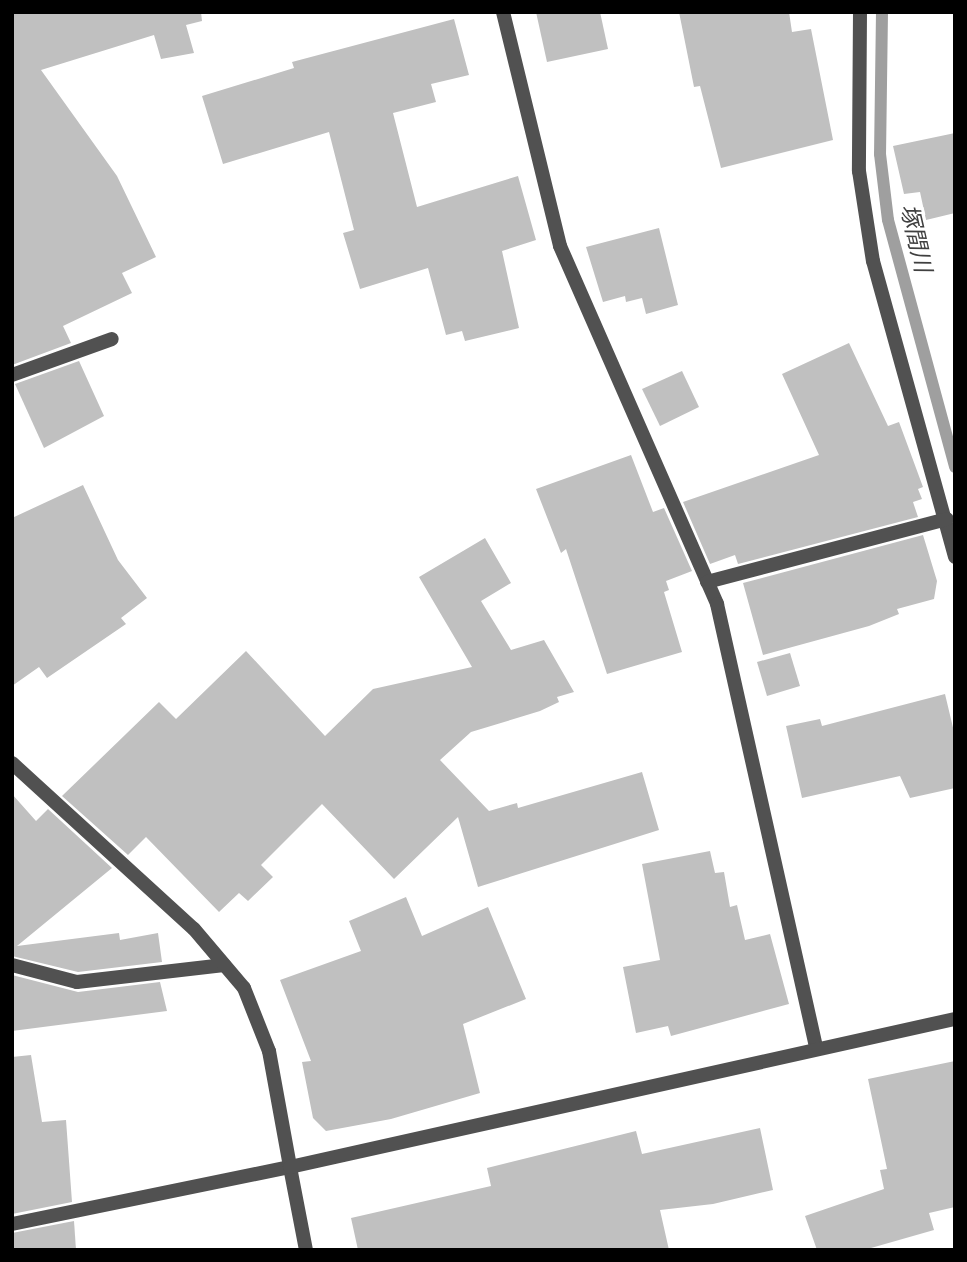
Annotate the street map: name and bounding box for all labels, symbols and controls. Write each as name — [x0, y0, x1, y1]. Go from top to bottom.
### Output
water label: 塚間川 — [895, 201, 937, 275]

